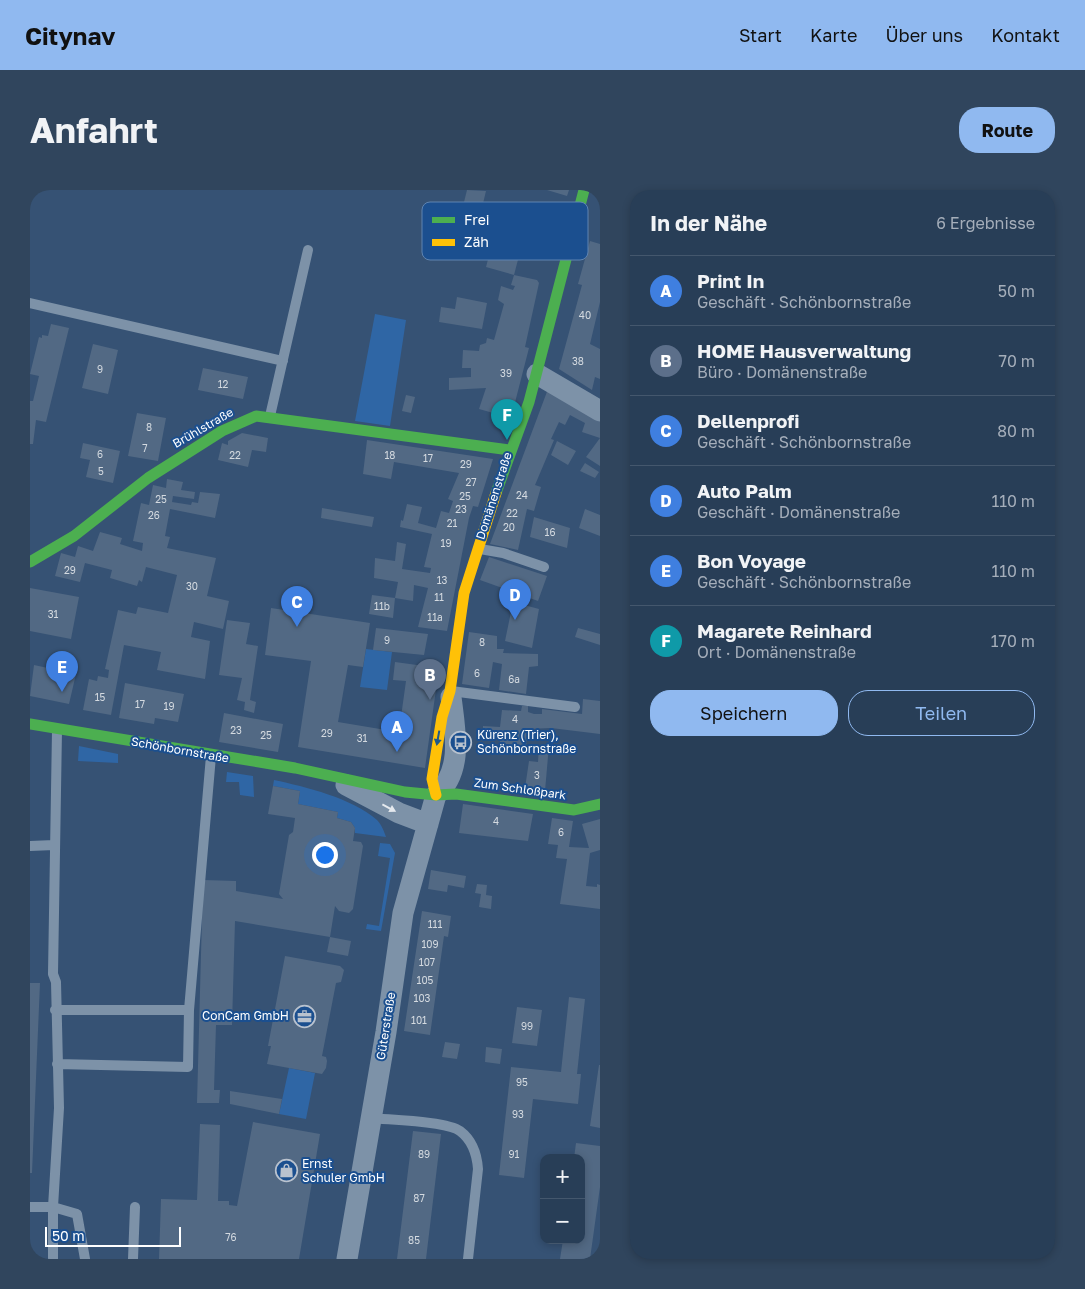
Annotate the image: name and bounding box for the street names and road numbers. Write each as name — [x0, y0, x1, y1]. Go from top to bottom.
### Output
street label: Brühlstraße — [170, 404, 236, 451]
street label: Domänenstraße — [472, 450, 515, 542]
street label: Schönbornstraße — [130, 734, 230, 766]
street label: Zum Schloßpark — [473, 775, 567, 802]
street label: Güterstraße — [373, 991, 398, 1061]

